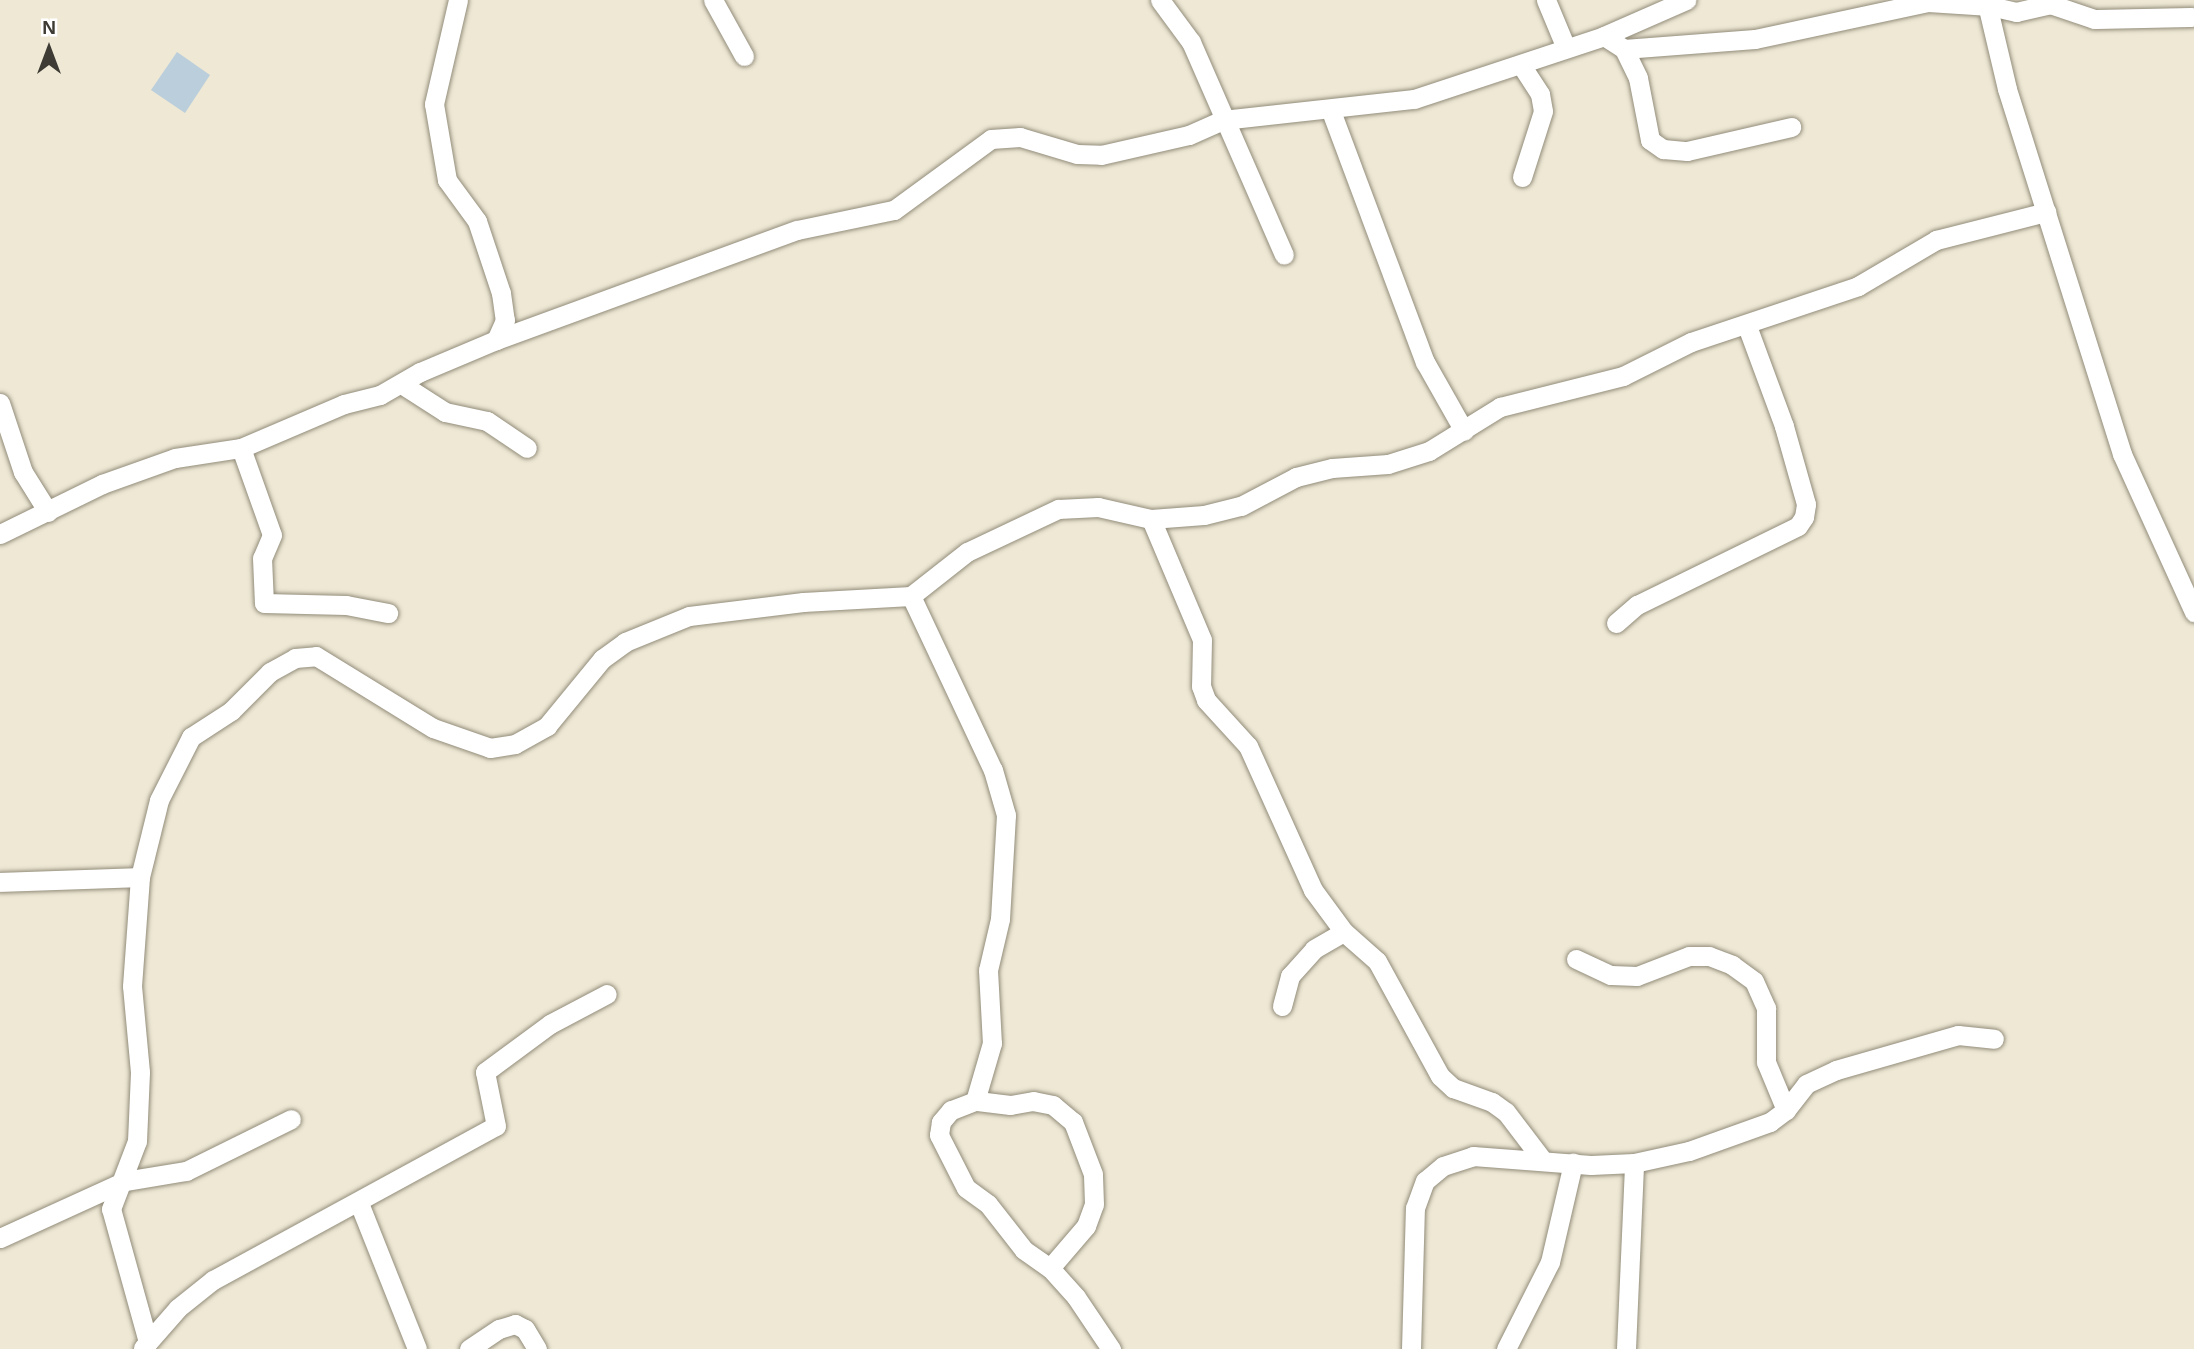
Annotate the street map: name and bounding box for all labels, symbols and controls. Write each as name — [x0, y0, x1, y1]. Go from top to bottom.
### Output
north arrow — [14, 14, 84, 84]
text: N — [42, 17, 56, 38]

